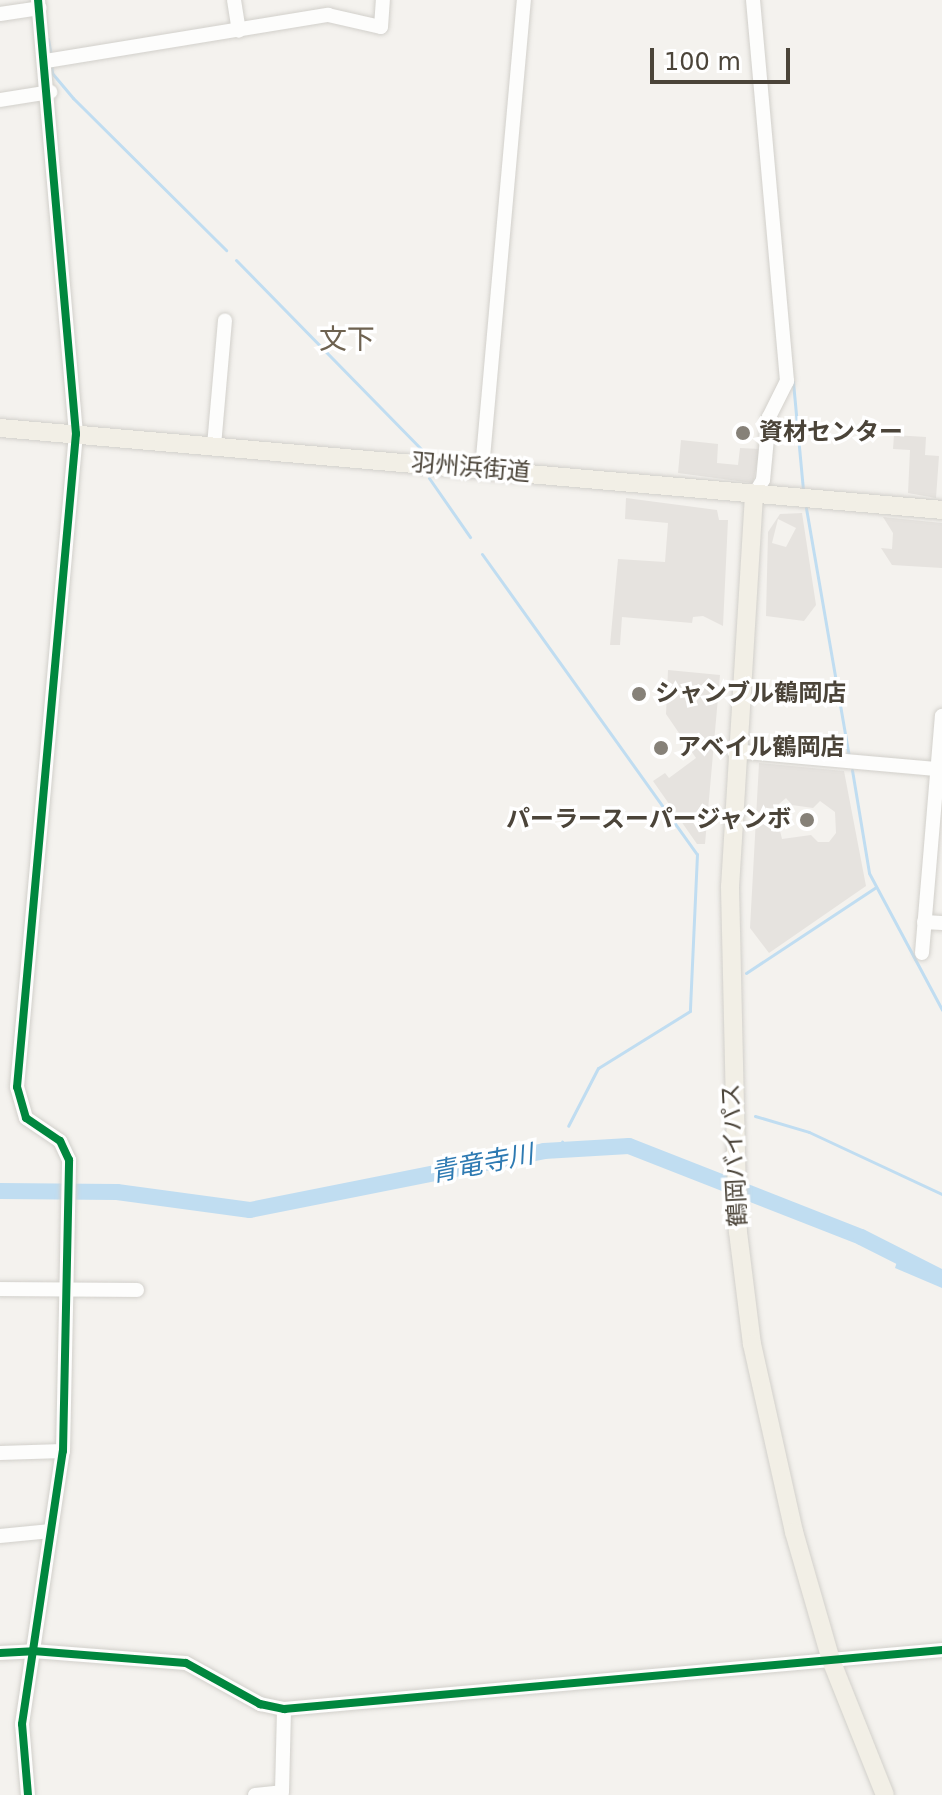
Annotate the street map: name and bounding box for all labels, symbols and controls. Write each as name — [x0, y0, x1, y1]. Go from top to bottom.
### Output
scale bar — [654, 32, 794, 82]
text: 100 m — [664, 48, 741, 76]
district label: 文下 — [319, 323, 375, 357]
place label: 資材センター — [759, 419, 903, 447]
marker: 資材センター — [734, 424, 752, 442]
street label: 羽州浜街道 — [410, 448, 532, 488]
place label: シャンブル鶴岡店 — [655, 680, 847, 708]
marker: シャンブル鶴岡店 — [630, 685, 648, 703]
place label: アベイル鶴岡店 — [677, 734, 845, 762]
marker: アベイル鶴岡店 — [652, 739, 670, 757]
place label: パーラースーパージャンボ — [503, 806, 791, 834]
marker: パーラースーパージャンボ — [798, 811, 816, 829]
street label: 鶴岡バイパス — [717, 1082, 753, 1228]
water label: 青竜寺川 — [428, 1139, 536, 1189]

